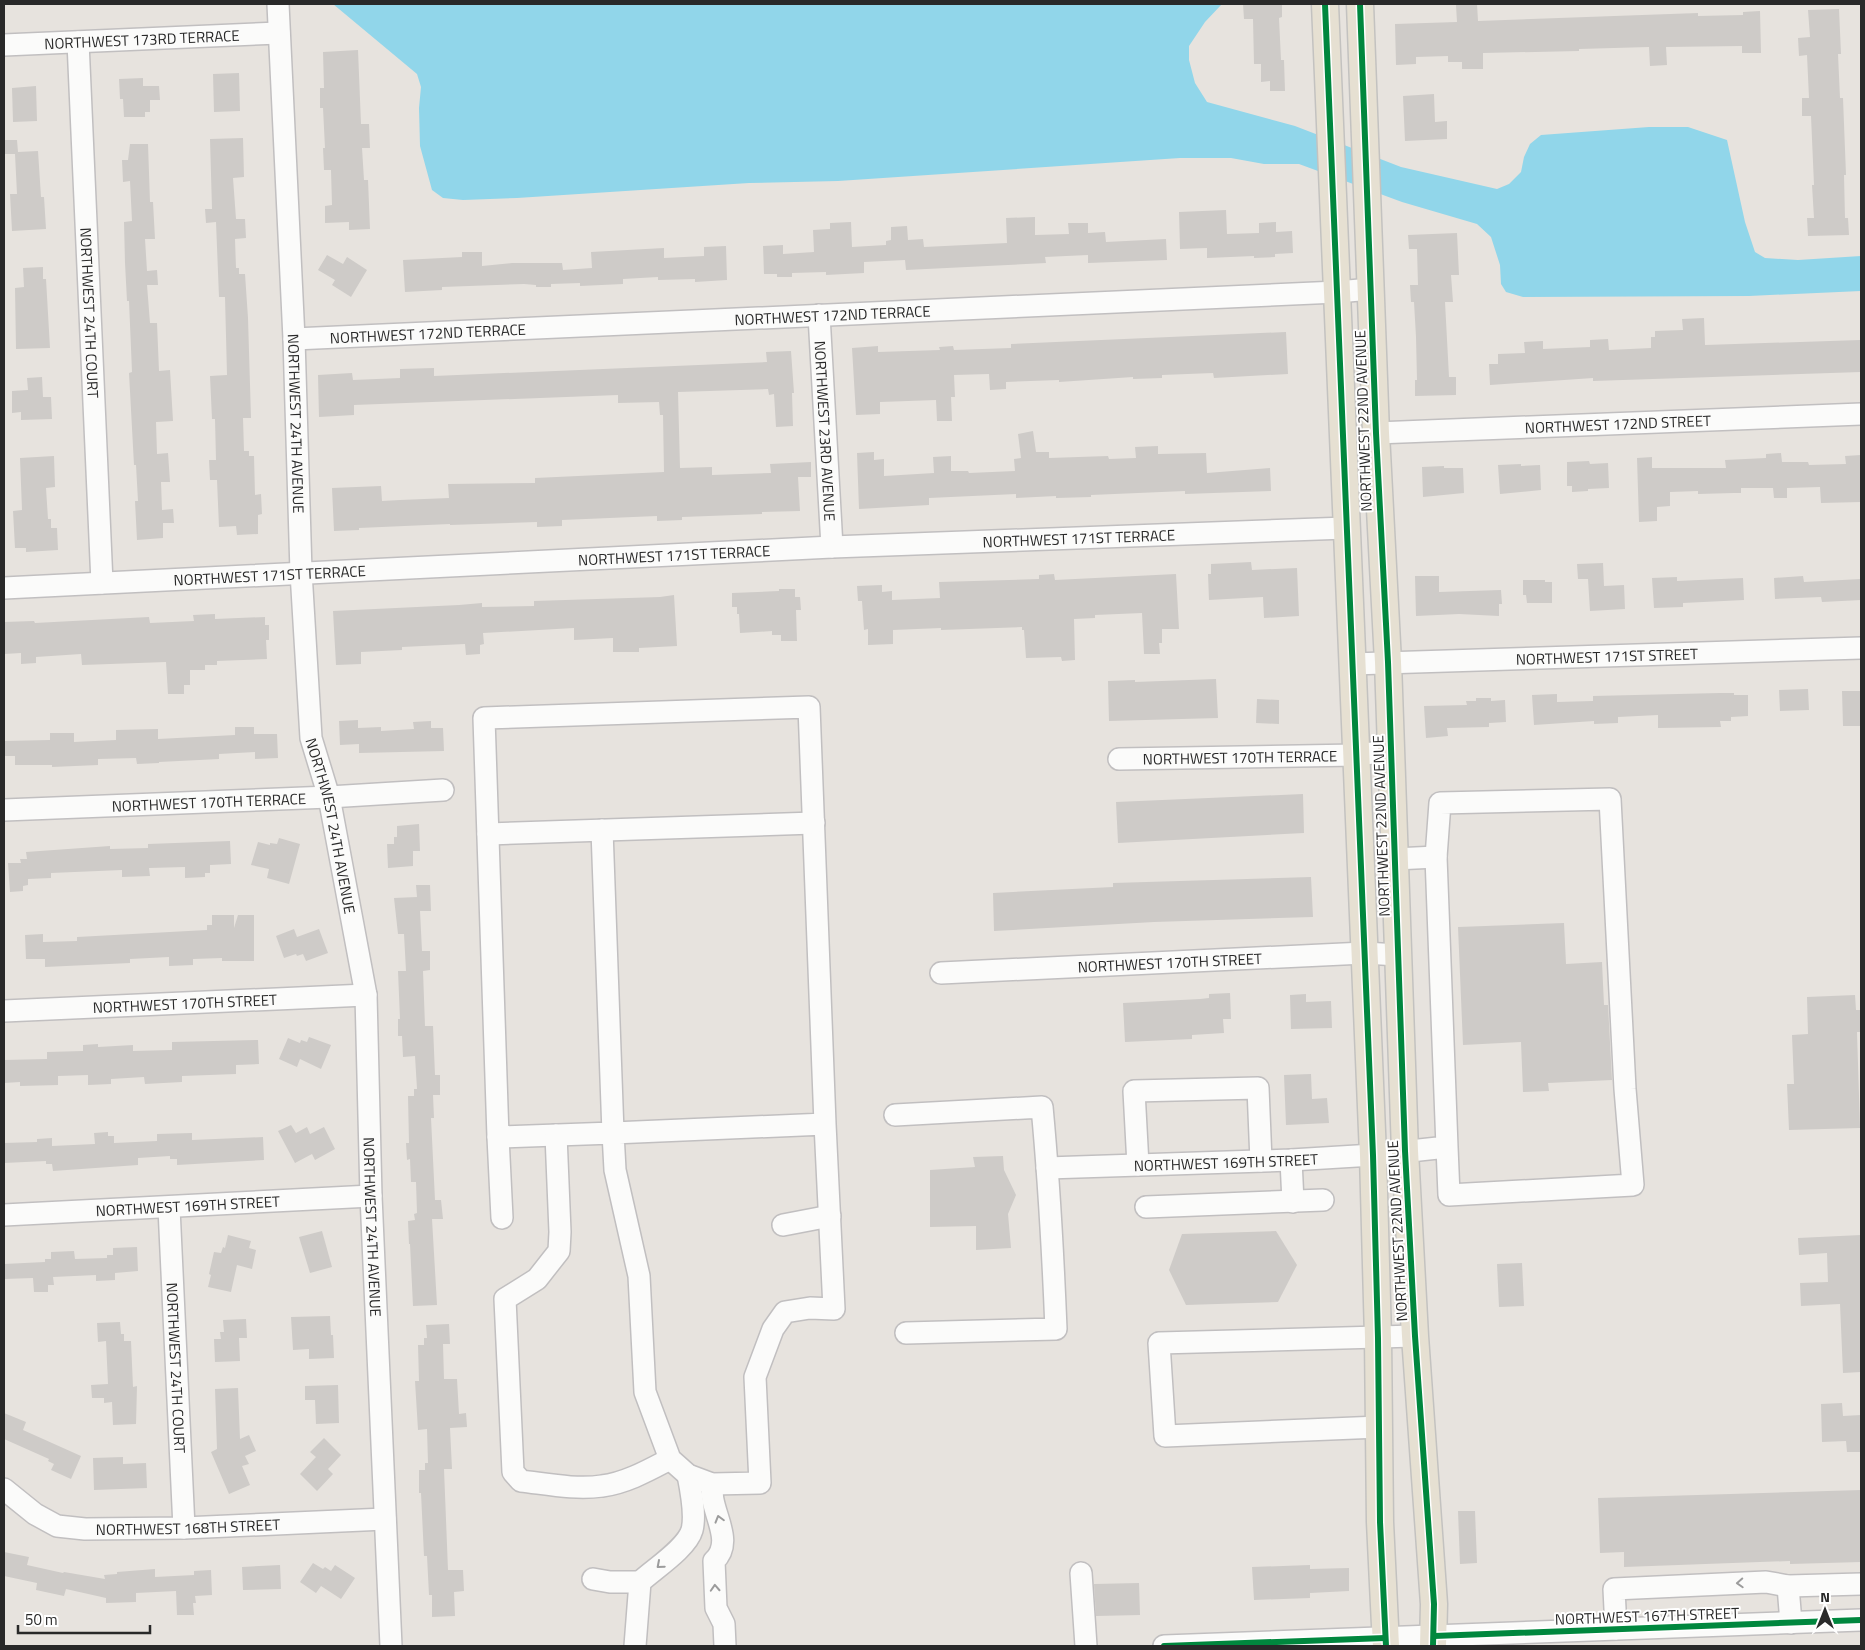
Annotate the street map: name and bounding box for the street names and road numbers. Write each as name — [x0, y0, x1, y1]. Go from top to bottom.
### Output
street label: NORTHWEST 173RD TERRACE — [44, 23, 240, 55]
street label: NORTHWEST 24TH COURT — [75, 227, 105, 399]
street label: NORTHWEST 172ND TERRACE — [734, 299, 931, 331]
street label: NORTHWEST 172ND TERRACE — [329, 317, 526, 349]
street label: NORTHWEST 22ND AVENUE — [1348, 330, 1378, 512]
street label: NORTHWEST 24TH AVENUE — [282, 333, 311, 514]
street label: NORTHWEST 23RD AVENUE — [809, 340, 842, 522]
street label: NORTHWEST 172ND STREET — [1524, 408, 1711, 439]
street label: NORTHWEST 171ST TERRACE — [982, 523, 1175, 553]
street label: NORTHWEST 171ST TERRACE — [578, 539, 771, 571]
street label: NORTHWEST 171ST TERRACE — [173, 559, 366, 591]
street label: NORTHWEST 171ST STREET — [1515, 642, 1699, 670]
street label: NORTHWEST 24TH AVENUE — [300, 735, 362, 916]
street label: NORTHWEST 22ND AVENUE — [1366, 735, 1396, 917]
street label: NORTHWEST 170TH TERRACE — [1143, 744, 1337, 770]
street label: NORTHWEST 170TH TERRACE — [111, 786, 306, 817]
street label: NORTHWEST 170TH STREET — [1077, 946, 1262, 978]
street label: NORTHWEST 170TH STREET — [92, 987, 278, 1019]
street label: NORTHWEST 24TH AVENUE — [358, 1137, 388, 1317]
street label: NORTHWEST 22ND AVENUE — [1381, 1140, 1413, 1322]
street label: NORTHWEST 169TH STREET — [1133, 1147, 1319, 1177]
street label: NORTHWEST 169TH STREET — [95, 1189, 281, 1222]
street label: NORTHWEST 24TH COURT — [161, 1282, 192, 1454]
street label: NORTHWEST 168TH STREET — [96, 1512, 281, 1540]
street label: NORTHWEST 167TH STREET — [1555, 1601, 1740, 1631]

